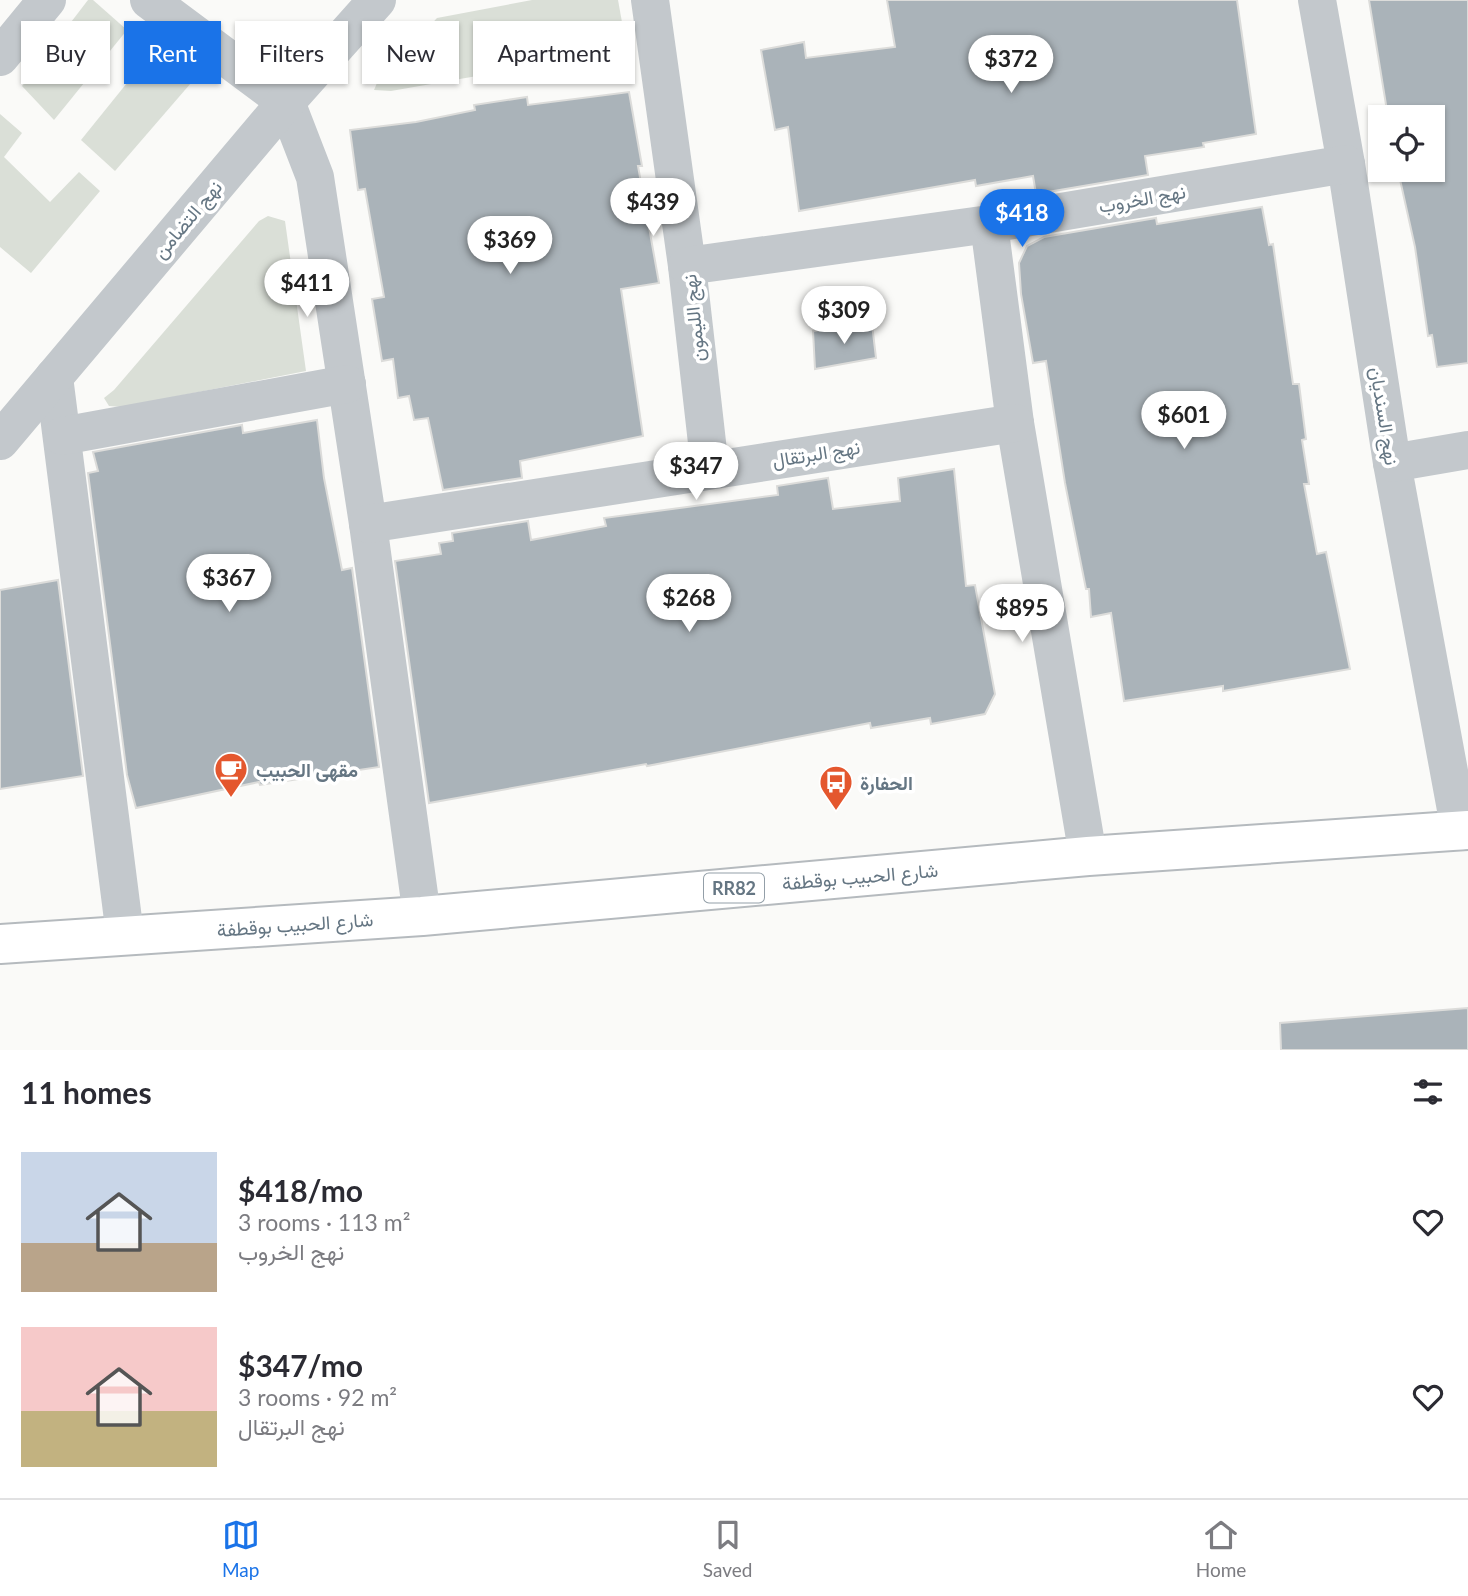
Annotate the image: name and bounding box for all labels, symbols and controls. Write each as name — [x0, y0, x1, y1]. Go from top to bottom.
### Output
chip: Buy — [21, 21, 110, 84]
chip: Rent — [124, 21, 221, 84]
chip: Filters — [235, 21, 348, 84]
chip: New — [362, 21, 459, 84]
chip: Apartment — [473, 21, 635, 84]
pin: $372 — [970, 36, 1052, 95]
text: $372 — [984, 44, 1038, 72]
map controls — [1368, 105, 1445, 182]
button: locate — [1368, 105, 1445, 182]
street label: نهج التضامن — [148, 175, 229, 265]
pin: $439 — [612, 178, 694, 238]
street label: نهج الخروب — [1097, 179, 1188, 220]
text: $439 — [626, 187, 680, 215]
pin: $418 — [981, 190, 1063, 249]
text: $418 — [995, 198, 1049, 226]
pin: $369 — [469, 216, 551, 276]
text: $369 — [483, 225, 537, 253]
pin: $411 — [266, 260, 348, 319]
text: $411 — [280, 268, 334, 296]
street label: نهج الليمون — [677, 273, 712, 363]
pin: $309 — [803, 286, 885, 346]
text: $309 — [817, 295, 871, 323]
street label: نهج السنديان — [1363, 365, 1404, 467]
pin: $601 — [1143, 392, 1225, 451]
text: $601 — [1157, 400, 1211, 428]
street label: نهج البرتقال — [771, 435, 862, 474]
pin: $347 — [655, 442, 737, 502]
text: $347 — [669, 451, 723, 479]
pin: $367 — [188, 554, 270, 614]
text: $367 — [202, 563, 256, 591]
pin: $268 — [648, 574, 730, 634]
text: $268 — [662, 583, 716, 611]
pin: $895 — [981, 584, 1063, 644]
text: $895 — [995, 593, 1049, 621]
cafe icon: مقهى الحبيب — [212, 750, 250, 799]
place label: مقهى الحبيب — [256, 758, 358, 782]
bus stop icon: الحفارة — [817, 763, 855, 812]
place label: الحفارة — [860, 771, 913, 796]
street label: شارع الحبيب بوقطفة — [781, 858, 939, 896]
road number: RR82 — [704, 874, 764, 903]
street label: شارع الحبيب بوقطفة — [216, 907, 374, 943]
icon: filters — [1409, 1073, 1447, 1111]
text: 11 homes — [21, 1074, 152, 1110]
text: $418/mo — [238, 1172, 363, 1208]
icon: home — [77, 1180, 161, 1264]
icon: heart — [1409, 1203, 1447, 1241]
text: 3 rooms · 113 m² — [238, 1208, 410, 1236]
text: نهج الخروب — [238, 1237, 344, 1265]
text: $347/mo — [238, 1347, 363, 1383]
icon: home — [77, 1355, 161, 1439]
icon: heart — [1409, 1378, 1447, 1416]
text: 3 rooms · 92 m² — [238, 1383, 397, 1411]
text: نهج البرتقال — [238, 1412, 345, 1440]
tab: Map — [222, 1516, 260, 1581]
tab: Saved — [703, 1516, 752, 1581]
tab: Home — [1196, 1516, 1246, 1581]

